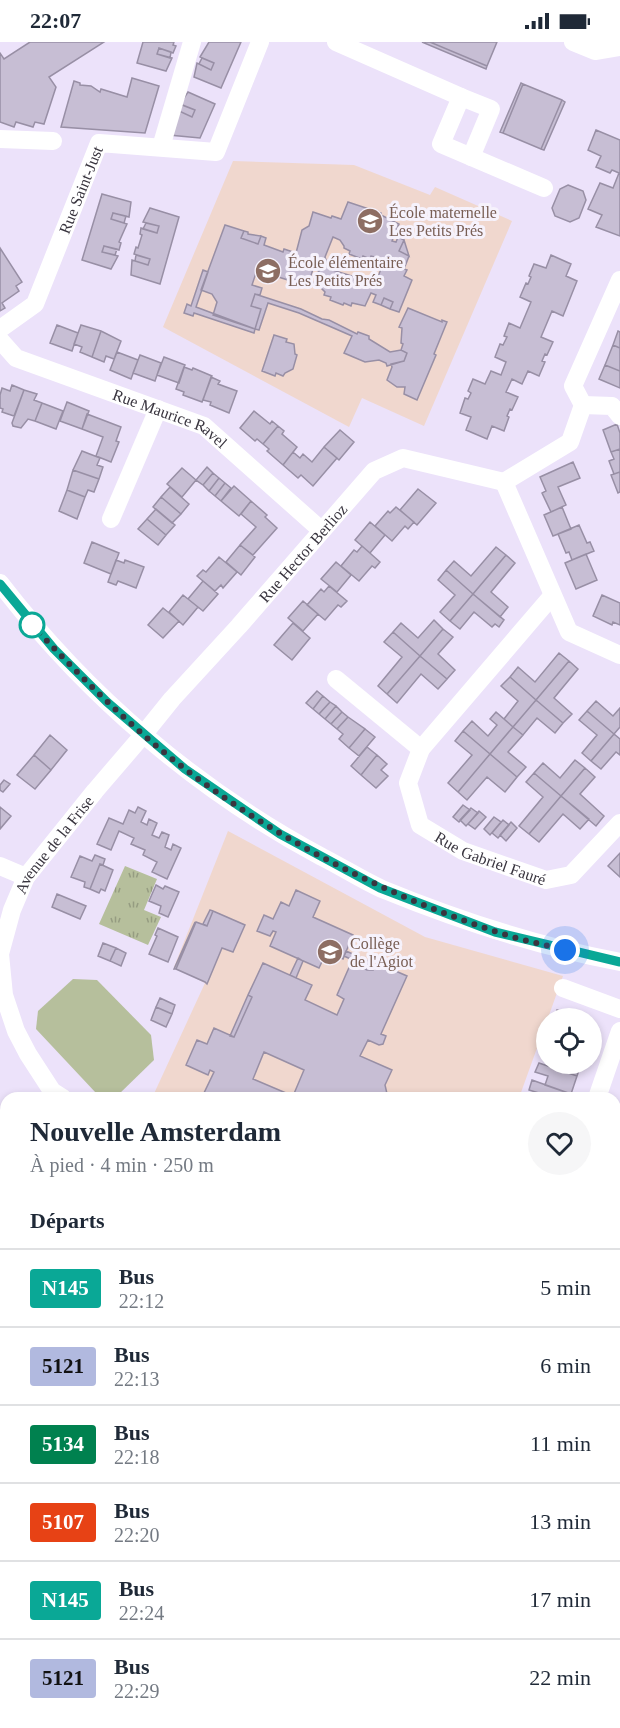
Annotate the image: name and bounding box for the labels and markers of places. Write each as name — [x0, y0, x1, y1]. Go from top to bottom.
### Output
place label: École maternelle Les Petits Prés — [389, 203, 497, 239]
school or university icon: École maternelle Les Petits Prés — [355, 206, 385, 236]
place label: École élémentaire Les Petits Prés — [288, 253, 403, 289]
school or university icon: École élémentaire Les Petits Prés — [253, 256, 283, 286]
unlabelled marker — [19, 612, 45, 638]
place label: Collège de l'Agiot — [350, 935, 413, 971]
school or university icon: Collège de l'Agiot — [315, 937, 345, 967]

